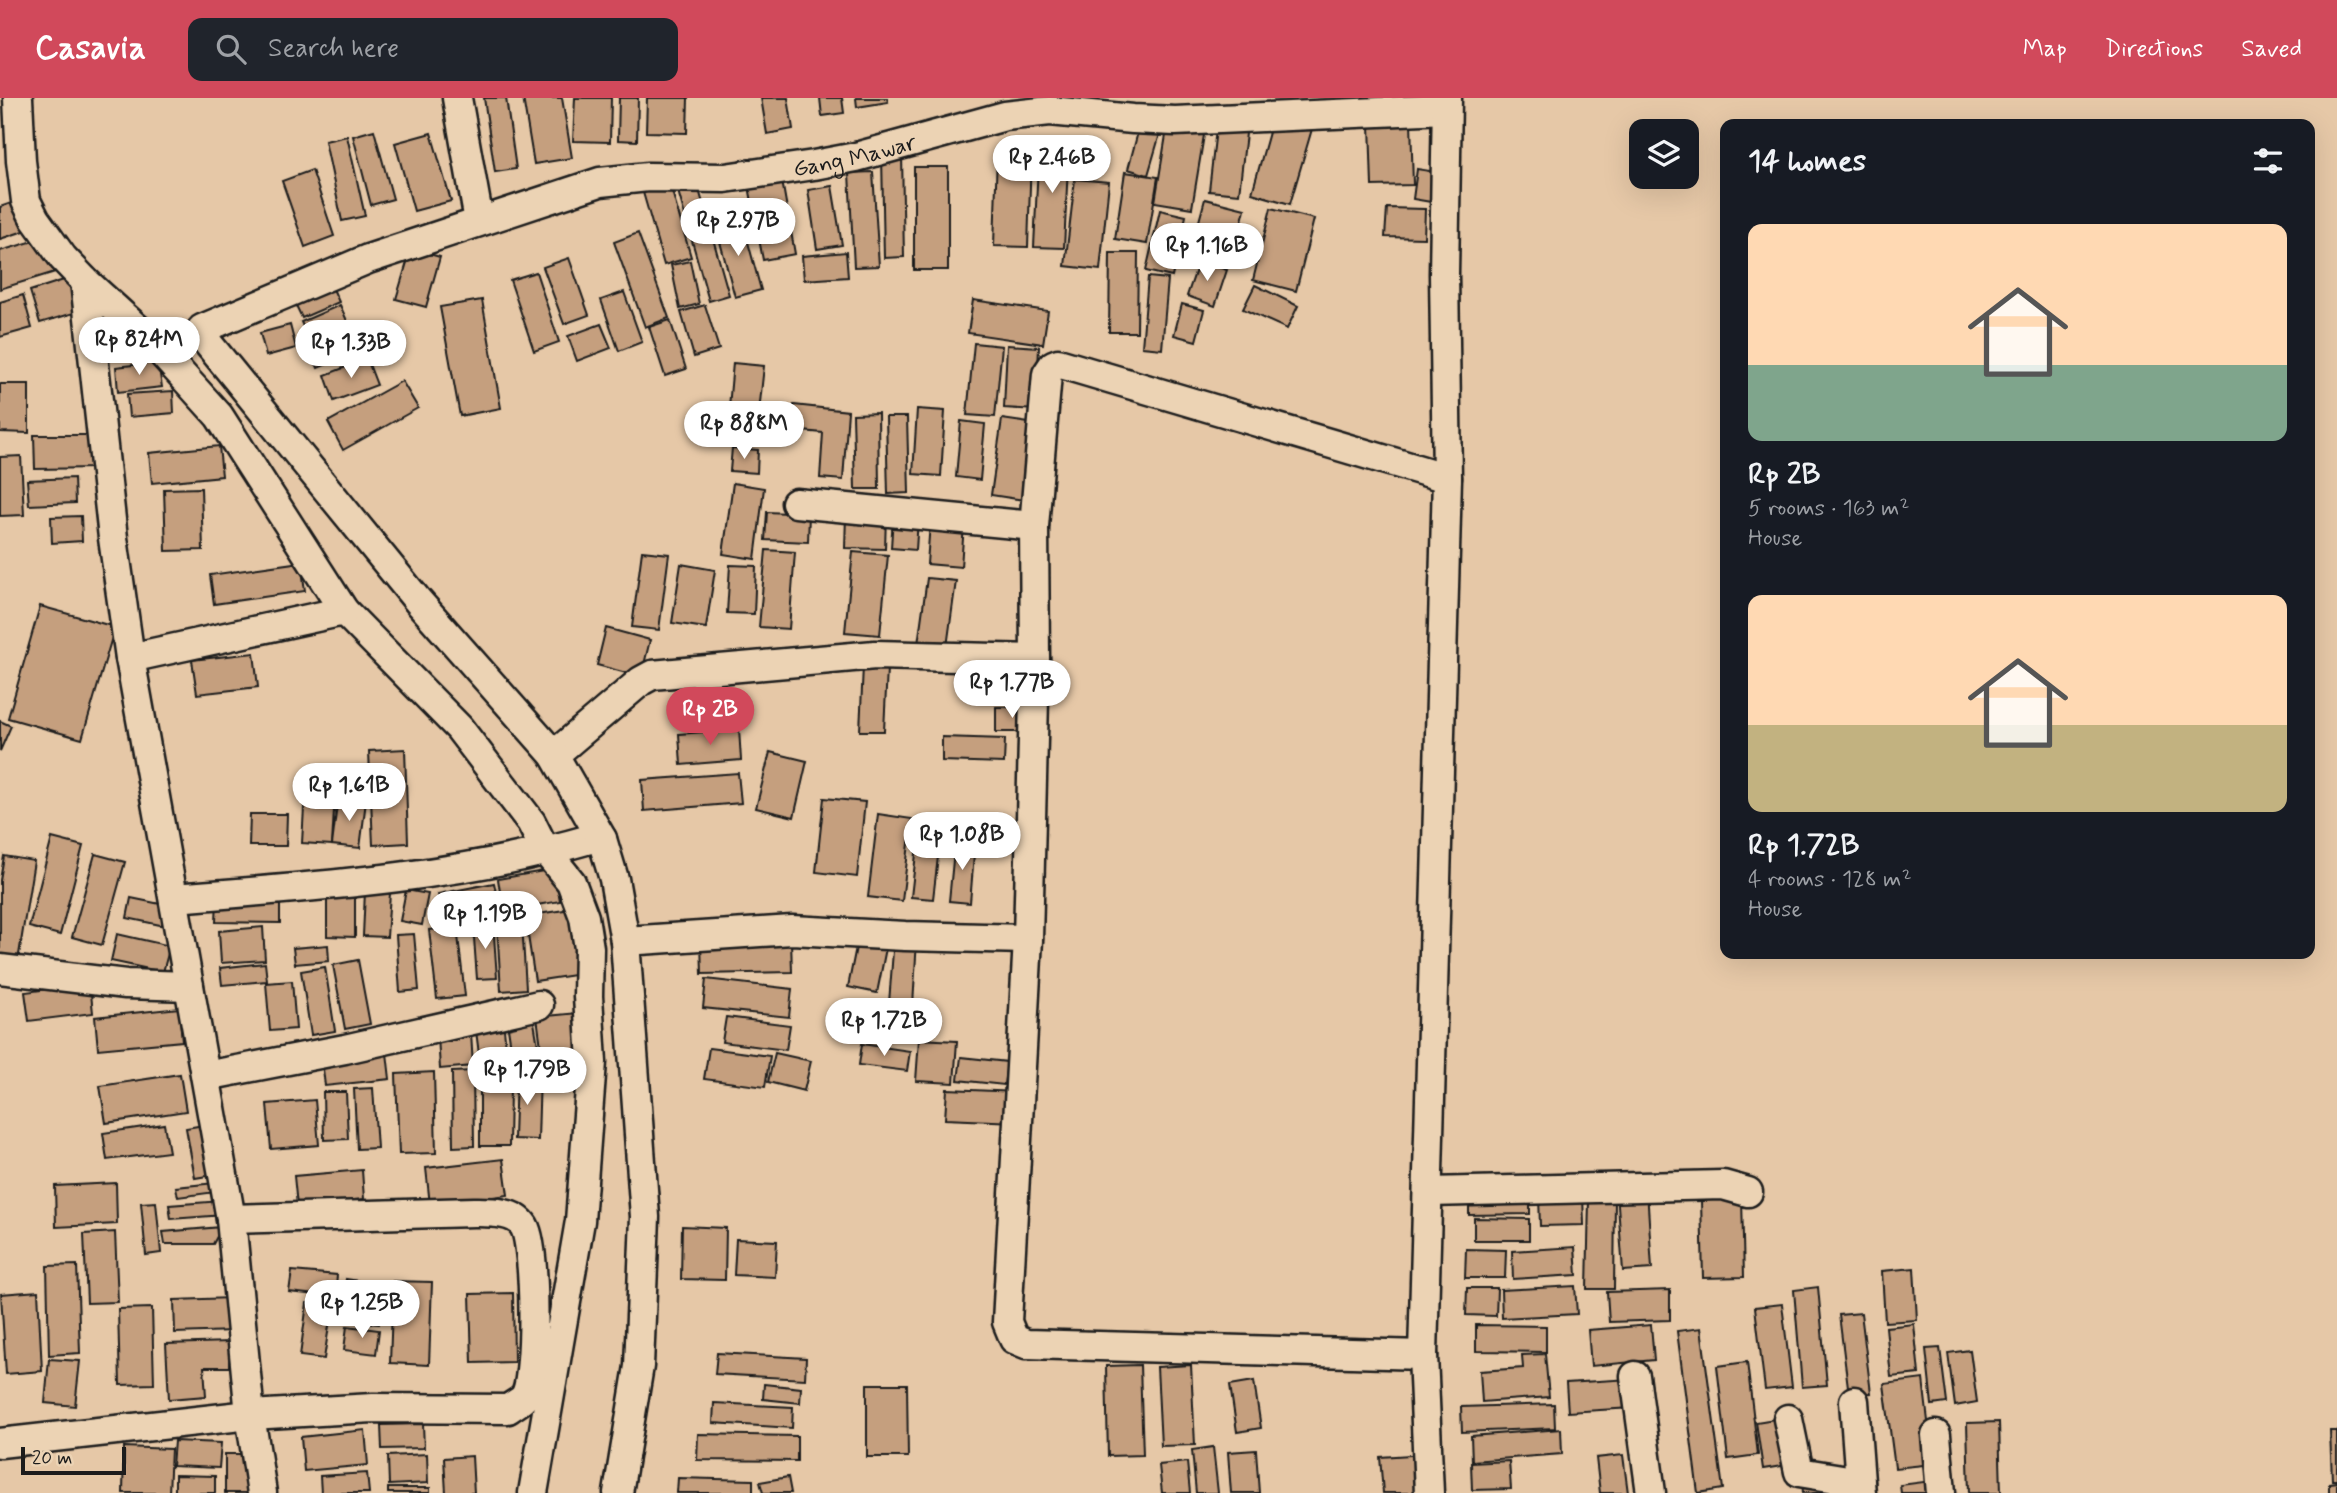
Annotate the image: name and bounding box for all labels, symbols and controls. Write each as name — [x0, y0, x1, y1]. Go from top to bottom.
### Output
search box — [188, 18, 678, 81]
text: Casavia — [35, 27, 146, 71]
icon: search — [212, 30, 250, 68]
text: Search here — [268, 32, 399, 66]
text: Map — [2023, 34, 2067, 65]
text: Directions — [2105, 34, 2203, 65]
text: Saved — [2241, 34, 2302, 65]
map controls — [1629, 119, 1699, 189]
button: layers — [1629, 119, 1699, 189]
street label: Gang Mawar — [791, 128, 920, 185]
pin: Rp 2.46B — [980, 136, 1124, 195]
text: 14 homes — [1748, 142, 1866, 181]
icon: filters — [2249, 142, 2287, 180]
text: Rp 2.46B — [1009, 143, 1095, 173]
pin: Rp 2.97B — [666, 198, 810, 258]
text: Rp 2.97B — [696, 206, 780, 236]
pin: Rp 1.16B — [1135, 223, 1279, 283]
text: Rp 1.16B — [1166, 231, 1248, 261]
icon: home — [1955, 269, 2081, 395]
pin: Rp 824M — [74, 317, 204, 377]
pin: Rp 1.33B — [279, 320, 423, 380]
text: Rp 824M — [95, 325, 183, 355]
text: Rp 1.33B — [311, 328, 391, 358]
pin: Rp 888M — [679, 402, 809, 461]
text: Rp 888M — [700, 409, 788, 439]
text: Rp 2B — [1748, 455, 1820, 494]
text: 5 rooms · 163 m² — [1748, 494, 1910, 524]
text: House — [1748, 524, 1802, 554]
icon: home — [1955, 640, 2081, 766]
pin: Rp 1.77B — [940, 660, 1084, 720]
text: Rp 1.77B — [970, 668, 1054, 698]
pin: Rp 2B — [661, 688, 759, 747]
text: Rp 2B — [682, 695, 738, 725]
pin: Rp 1.61B — [277, 764, 421, 823]
text: Rp 1.61B — [309, 771, 389, 801]
pin: Rp 1.08B — [890, 812, 1034, 872]
text: Rp 1.08B — [920, 820, 1004, 850]
text: Rp 1.72B — [1748, 826, 1859, 865]
text: 4 rooms · 128 m² — [1748, 865, 1912, 895]
pin: Rp 1.19B — [413, 892, 557, 951]
text: House — [1748, 895, 1802, 925]
text: Rp 1.19B — [443, 899, 527, 929]
pin: Rp 1.72B — [812, 998, 956, 1058]
text: Rp 1.72B — [841, 1006, 927, 1036]
pin: Rp 1.79B — [455, 1048, 599, 1107]
text: Rp 1.79B — [484, 1055, 571, 1085]
pin: Rp 1.25B — [290, 1280, 434, 1340]
text: Rp 1.25B — [321, 1288, 403, 1318]
scale bar — [21, 1444, 126, 1476]
text: 20 m — [32, 1446, 72, 1471]

